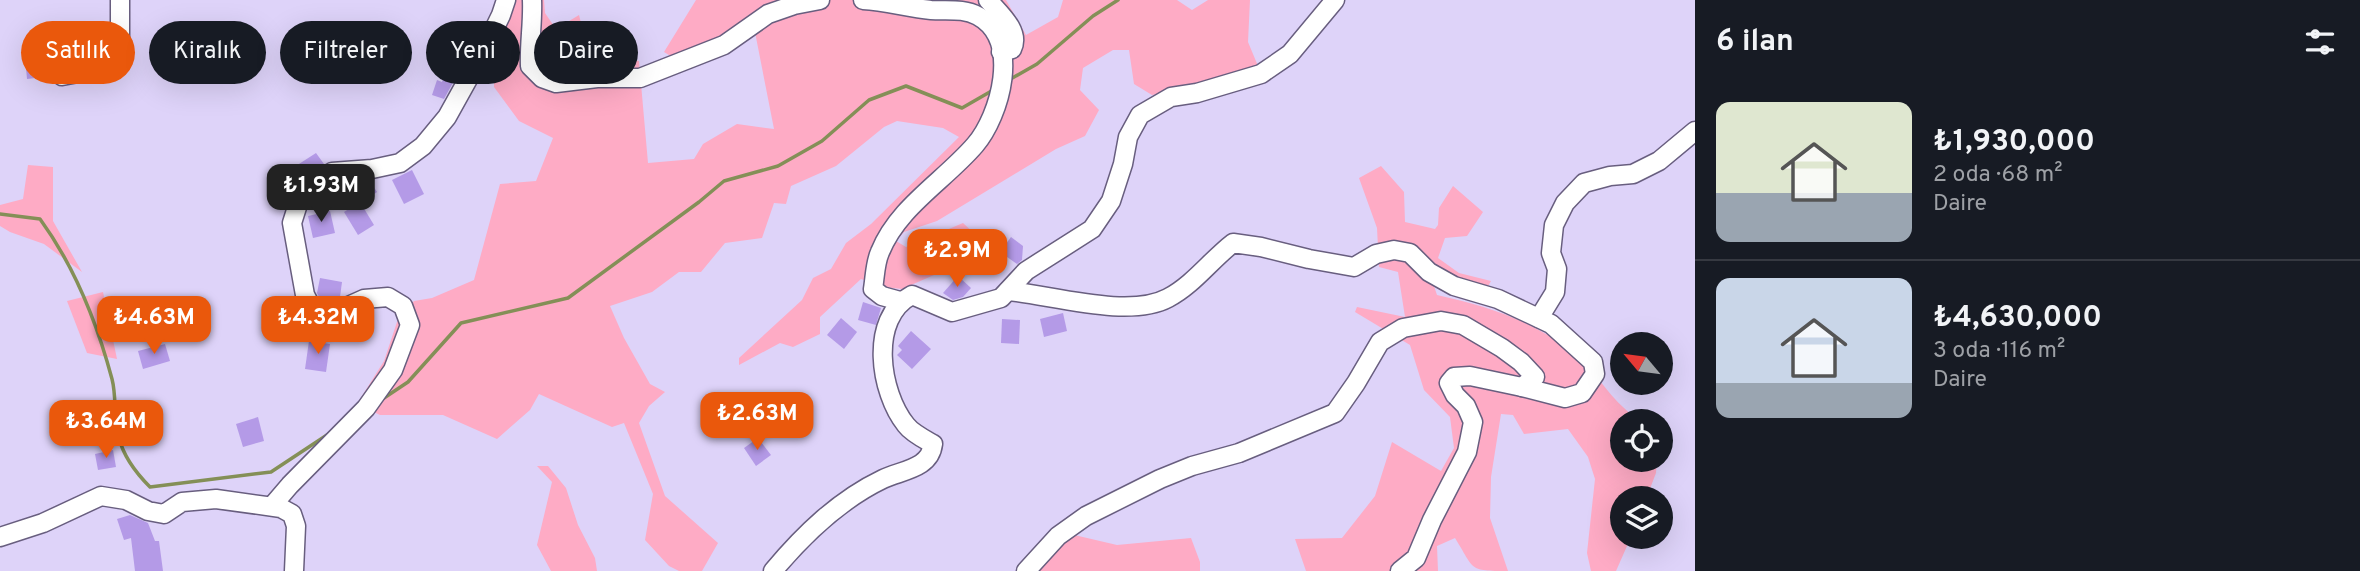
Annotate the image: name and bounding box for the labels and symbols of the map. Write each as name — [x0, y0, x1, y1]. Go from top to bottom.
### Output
pin: ₺1.93M — [264, 164, 378, 224]
pin: ₺2.9M — [908, 230, 1006, 289]
pin: ₺4.63M — [97, 296, 211, 356]
pin: ₺4.32M — [261, 296, 375, 356]
north arrow — [1610, 332, 1673, 396]
pin: ₺2.63M — [700, 392, 814, 452]
pin: ₺3.64M — [49, 400, 163, 460]

